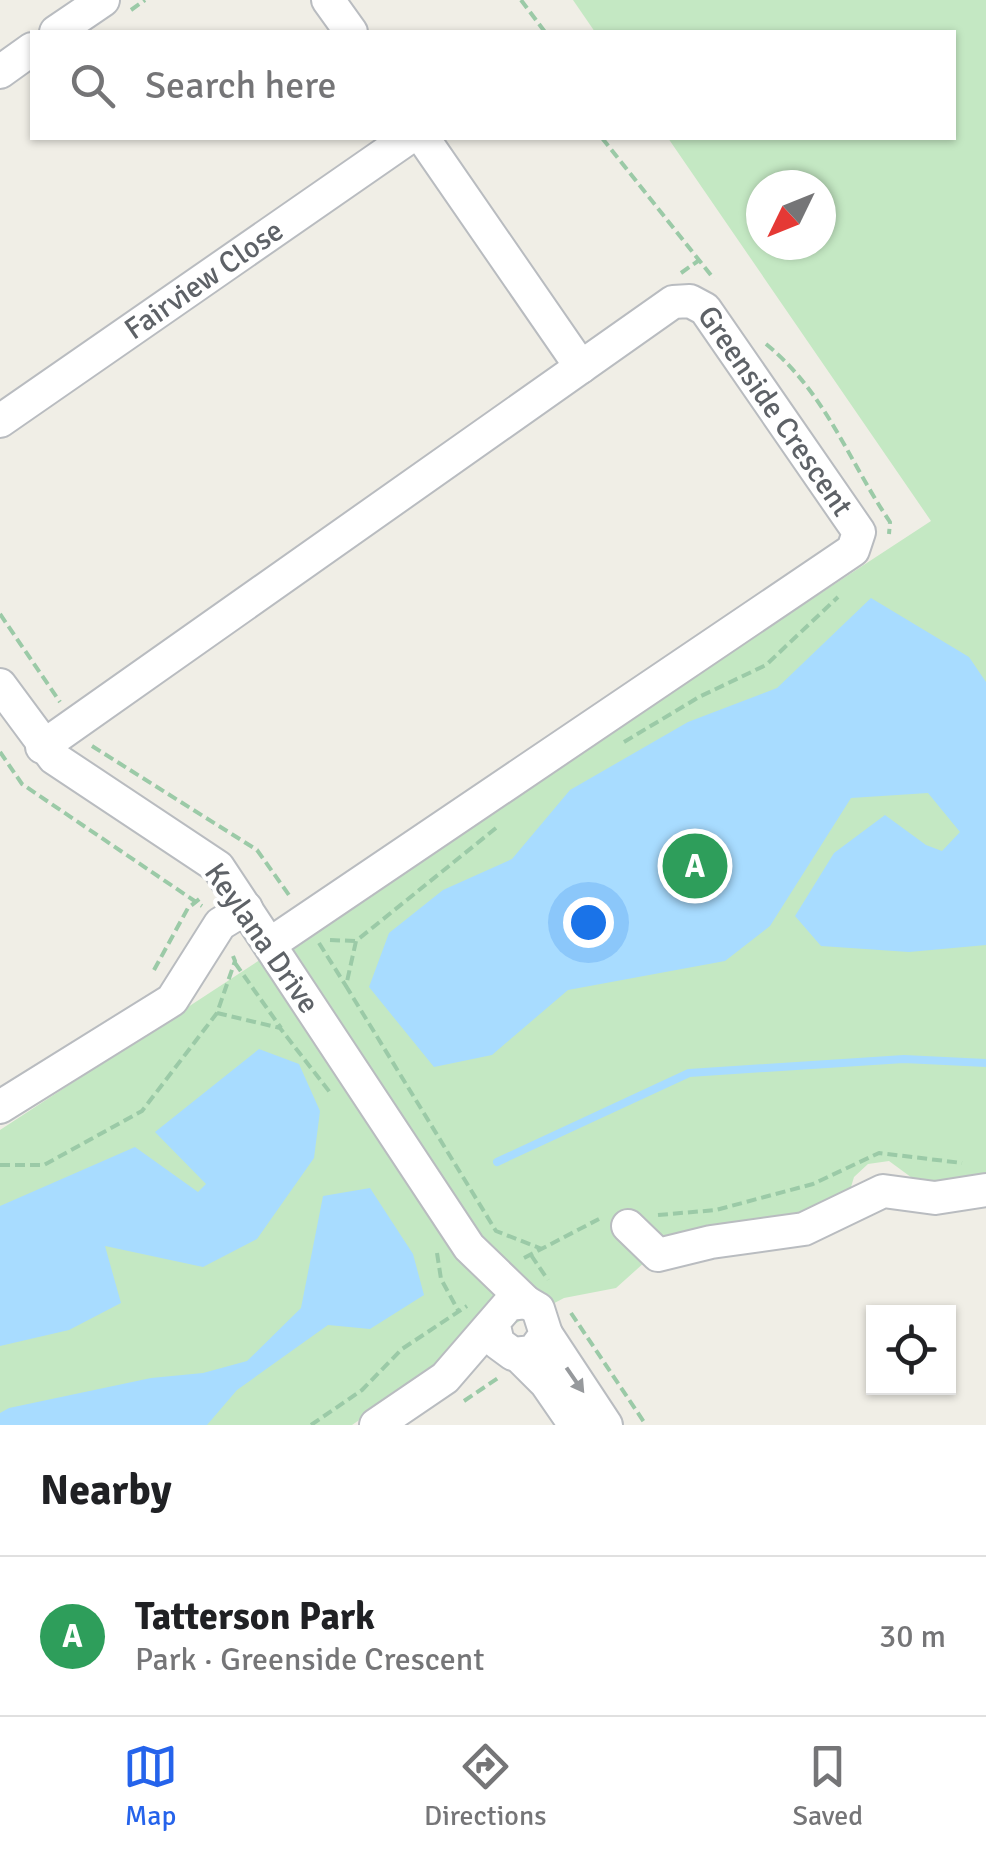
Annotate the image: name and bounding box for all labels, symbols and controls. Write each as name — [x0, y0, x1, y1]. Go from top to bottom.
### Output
search box — [30, 30, 956, 140]
icon: search — [65, 58, 120, 113]
text: Search here — [145, 62, 337, 109]
north arrow — [746, 170, 836, 260]
street label: Fairview Close — [118, 212, 291, 348]
street label: Greenside Crescent — [689, 299, 861, 524]
pin: A — [662, 828, 728, 904]
street label: Keylana Drive — [196, 856, 327, 1021]
your location — [563, 897, 614, 948]
map controls — [866, 1305, 956, 1395]
button: locate — [866, 1305, 956, 1395]
one-way arrow — [565, 1367, 584, 1394]
text: Nearby — [40, 1465, 172, 1516]
text: Tatterson Park — [135, 1593, 375, 1640]
text: A — [62, 1617, 83, 1656]
text: 30 m — [879, 1617, 946, 1656]
text: Park · Greenside Crescent — [135, 1640, 484, 1679]
tab: Map — [123, 1739, 178, 1833]
tab: Directions — [424, 1739, 546, 1833]
tab: Saved — [792, 1739, 863, 1833]

